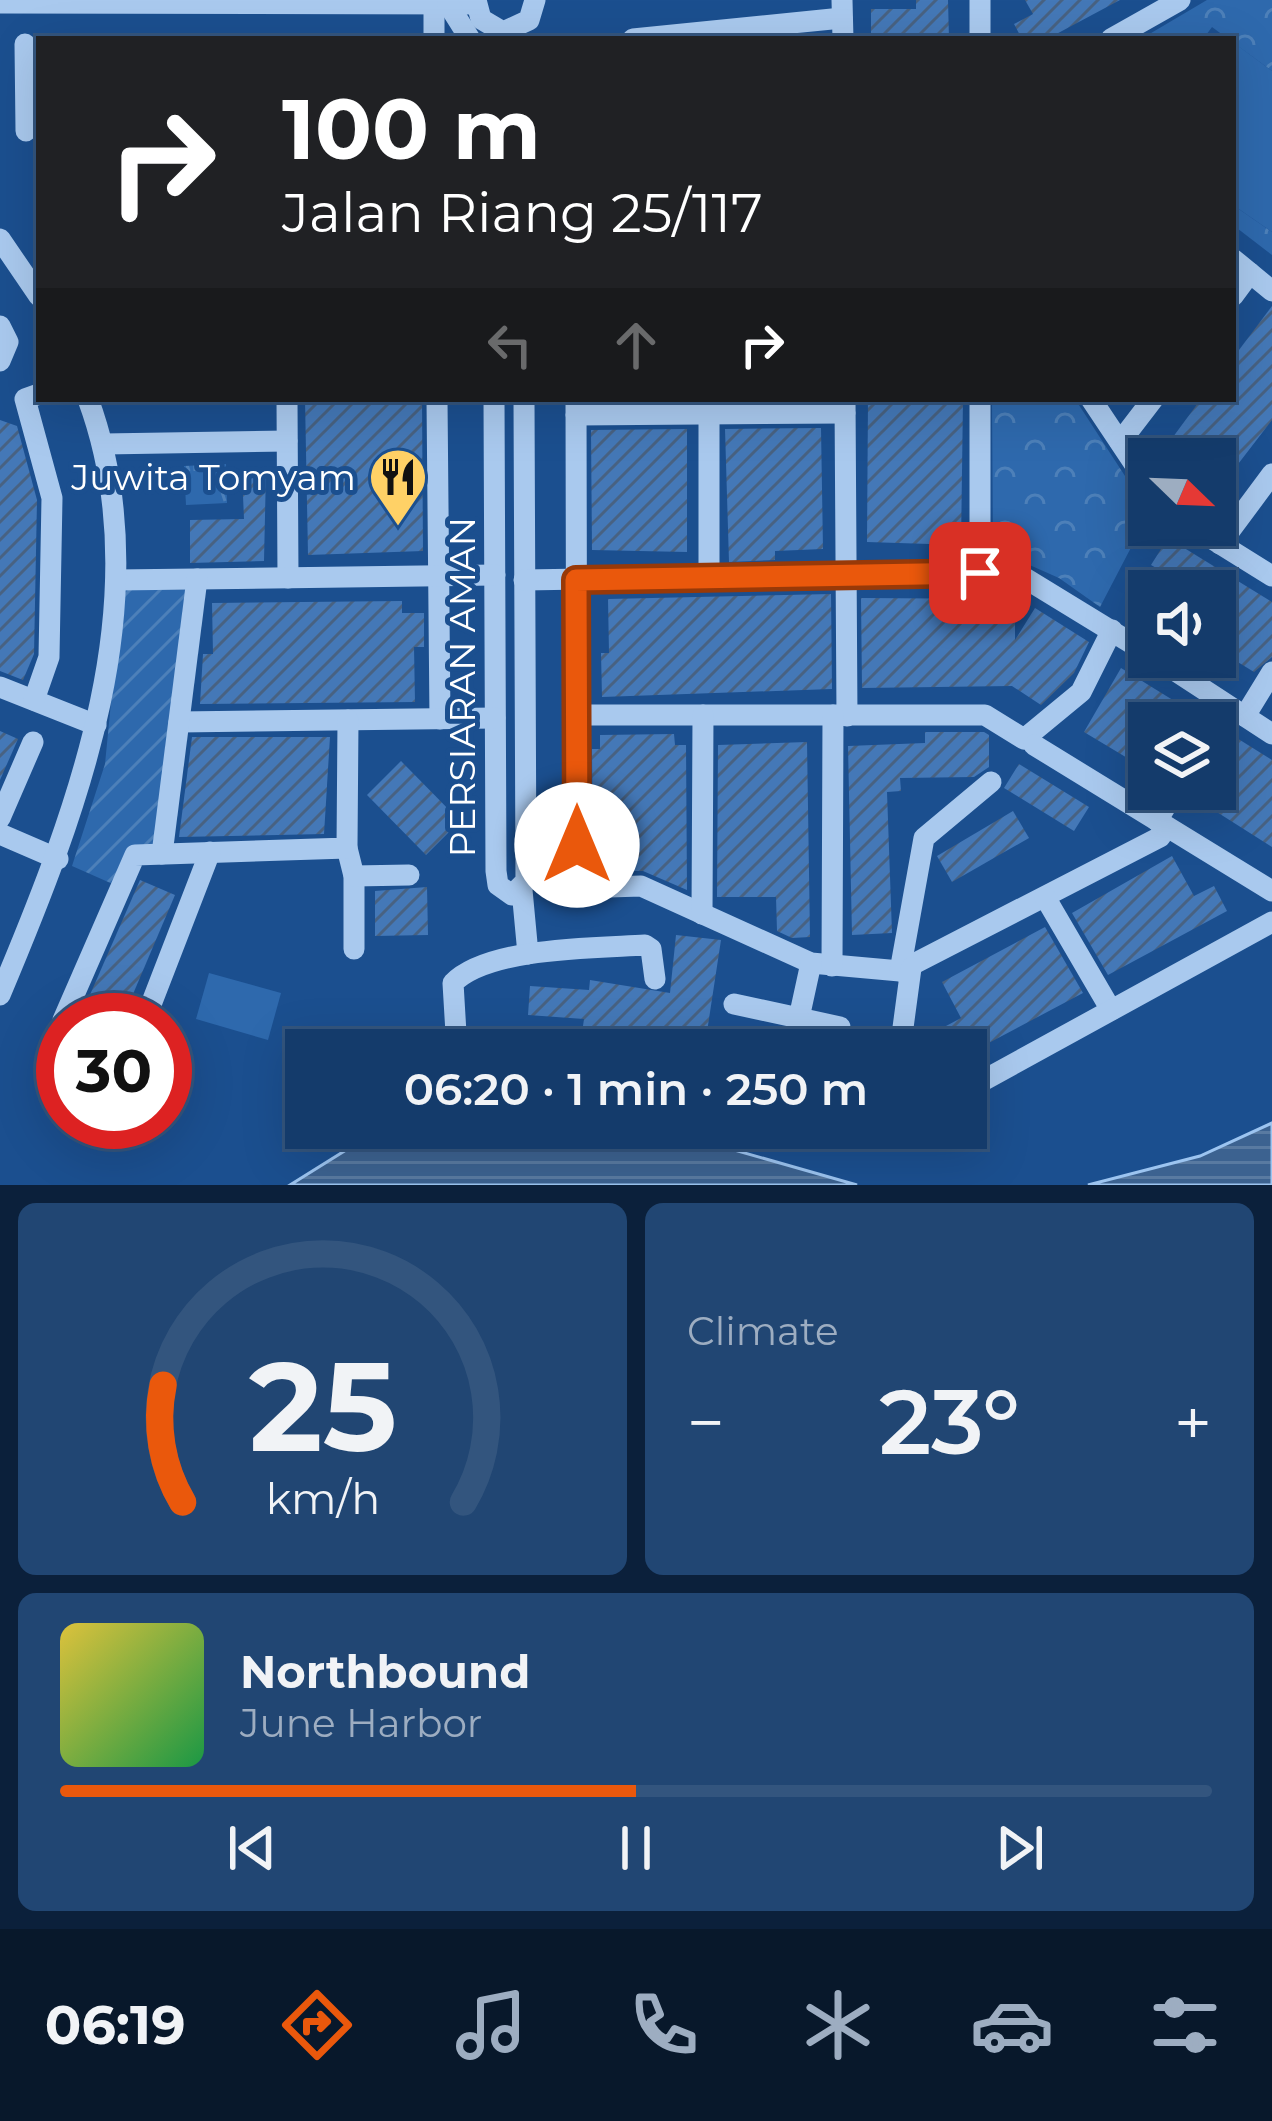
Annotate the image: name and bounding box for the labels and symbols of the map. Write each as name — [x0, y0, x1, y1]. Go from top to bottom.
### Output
north arrow — [1128, 438, 1236, 546]
restaurant icon: Juwita Tomyam — [367, 446, 429, 528]
place label: Juwita Tomyam — [70, 455, 356, 499]
street label: PERSIARAN AMAN — [440, 517, 484, 857]
pin — [929, 522, 1031, 624]
position arrow — [514, 782, 640, 908]
speed limit sign: 30 — [36, 993, 192, 1149]

